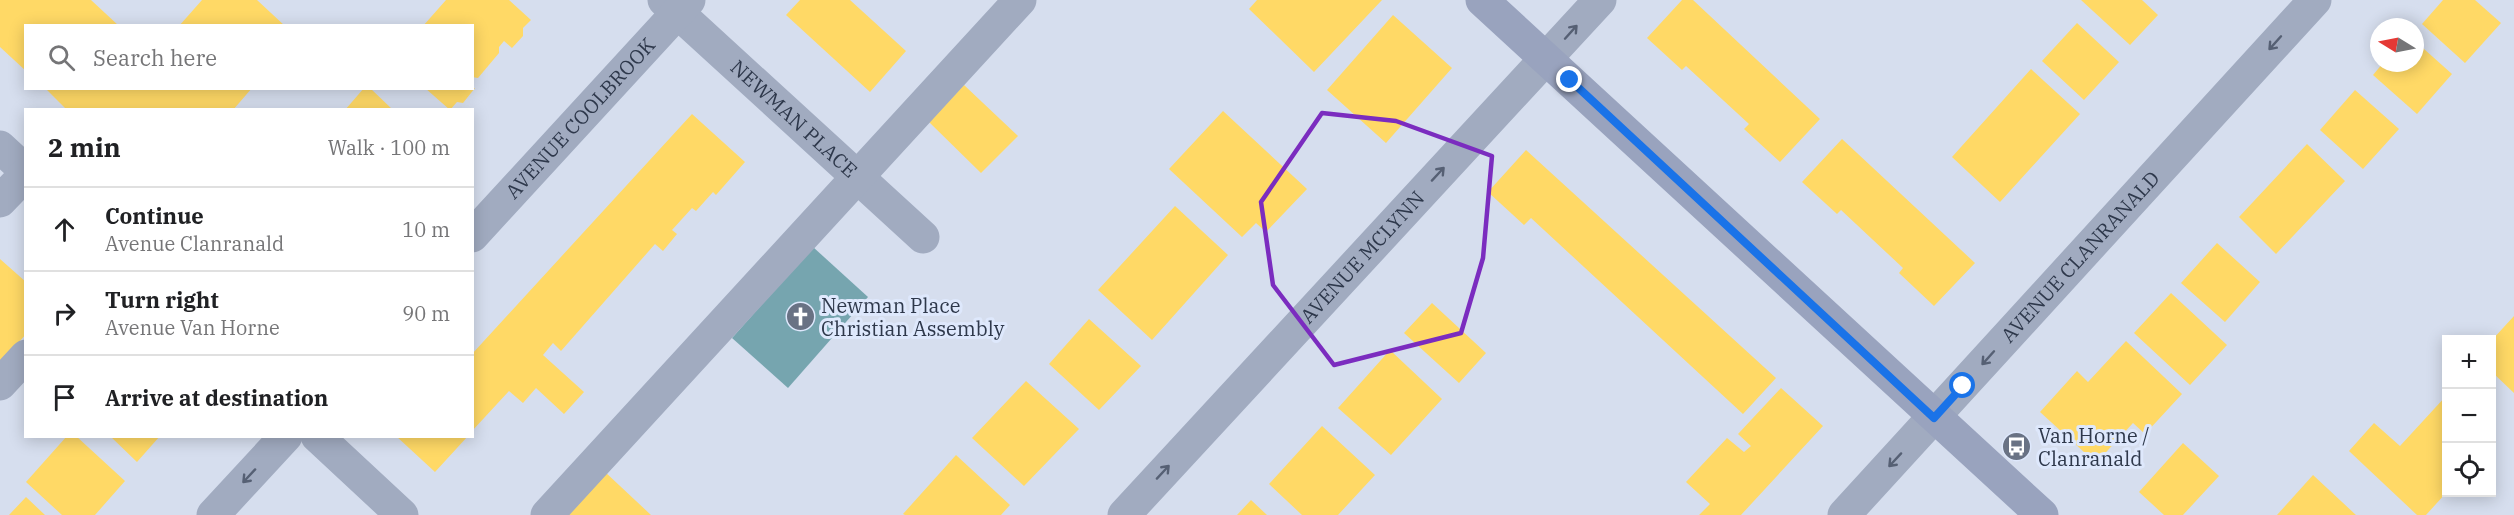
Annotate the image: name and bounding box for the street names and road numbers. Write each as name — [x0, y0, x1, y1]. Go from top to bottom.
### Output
street label: AVENUE COOLBROOK — [499, 32, 661, 204]
street label: NEWMAN PLACE — [725, 54, 863, 183]
street label: AVENUE CLANRANALD — [1994, 165, 2165, 348]
street label: AVENUE MCLYNN — [1294, 185, 1430, 329]

